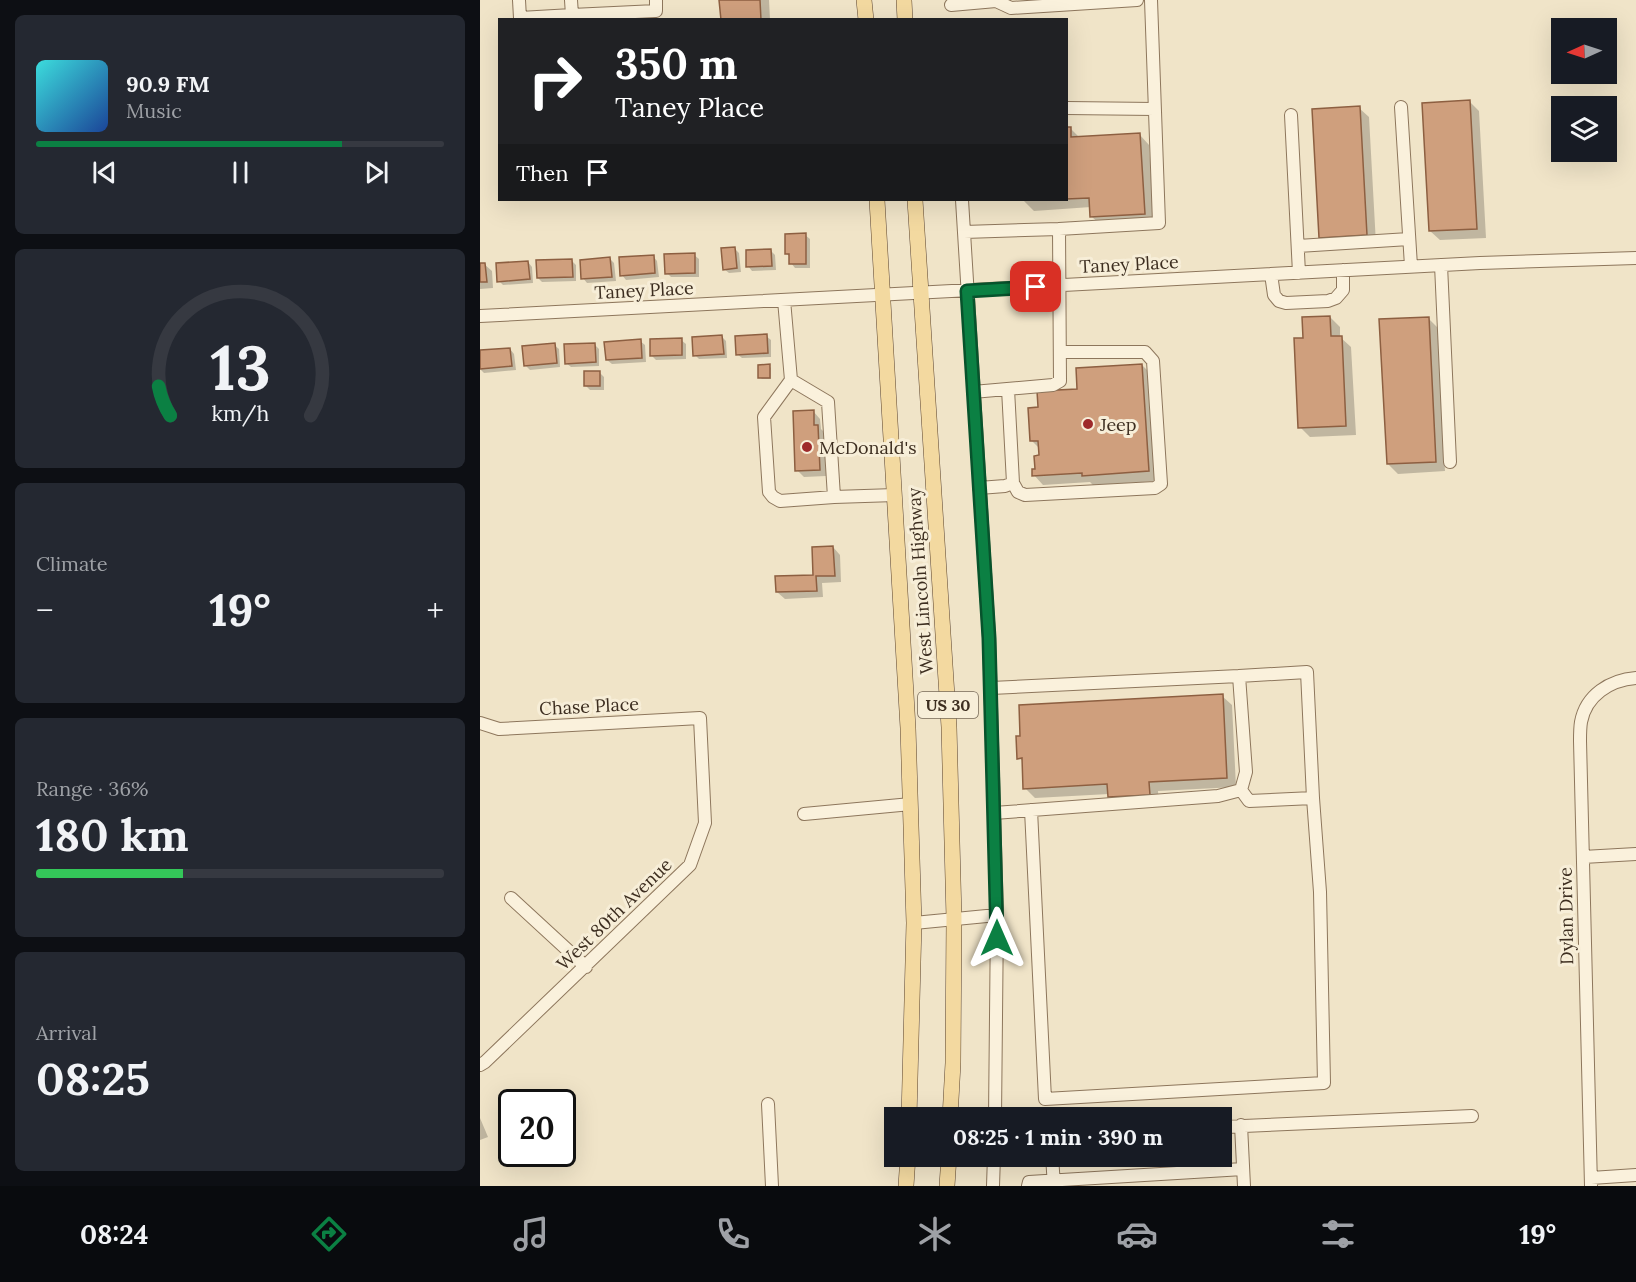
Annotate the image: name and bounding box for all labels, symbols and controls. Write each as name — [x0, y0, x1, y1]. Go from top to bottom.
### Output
north arrow — [1551, 18, 1617, 84]
map controls — [1551, 18, 1617, 162]
text: 350 m — [615, 37, 738, 91]
icon: right — [516, 42, 594, 120]
text: 90.9 FM — [126, 70, 210, 98]
text: Taney Place — [615, 90, 764, 124]
button: layers — [1551, 96, 1617, 162]
text: Music — [126, 98, 182, 123]
icon: previous — [88, 156, 121, 189]
icon: pause — [224, 156, 257, 189]
icon: next — [360, 156, 393, 189]
icon: arrive — [581, 156, 614, 189]
text: Then — [516, 159, 569, 187]
street label: Taney Place — [1079, 250, 1179, 278]
pin — [1010, 261, 1061, 312]
icon: arrive — [1019, 270, 1052, 303]
street label: Taney Place — [594, 276, 694, 304]
text: 13 — [210, 327, 270, 407]
text: km/h — [211, 399, 269, 427]
place label: Jeep — [1099, 413, 1137, 436]
marker: Jeep — [1081, 417, 1095, 431]
place label: McDonald's — [819, 436, 917, 459]
marker: McDonald's — [800, 440, 814, 454]
street label: West Lincoln Highway — [902, 487, 938, 675]
text: Climate — [36, 551, 108, 576]
text: 19° — [209, 581, 271, 638]
text: − — [36, 589, 54, 631]
text: + — [426, 589, 444, 631]
street label: Chase Place — [539, 692, 640, 720]
road number: US 30 — [918, 692, 978, 718]
text: Range · 36% — [36, 776, 148, 801]
text: 180 km — [36, 806, 189, 863]
street label: West 80th Avenue — [551, 853, 677, 975]
street label: Dylan Drive — [1554, 867, 1578, 965]
position arrow — [965, 906, 1029, 970]
text: Arrival — [36, 1020, 97, 1045]
text: 08:25 — [36, 1050, 150, 1107]
speed limit sign: 20 — [498, 1089, 576, 1167]
text: 08:25 · 1 min · 390 m — [953, 1123, 1163, 1151]
icon: directions — [308, 1213, 350, 1255]
icon: music — [510, 1213, 552, 1255]
icon: phone — [712, 1213, 754, 1255]
icon: climate — [914, 1213, 956, 1255]
icon: car — [1116, 1213, 1158, 1255]
icon: filters — [1317, 1213, 1359, 1255]
text: 08:24 — [80, 1217, 148, 1251]
text: 19° — [1519, 1217, 1556, 1251]

